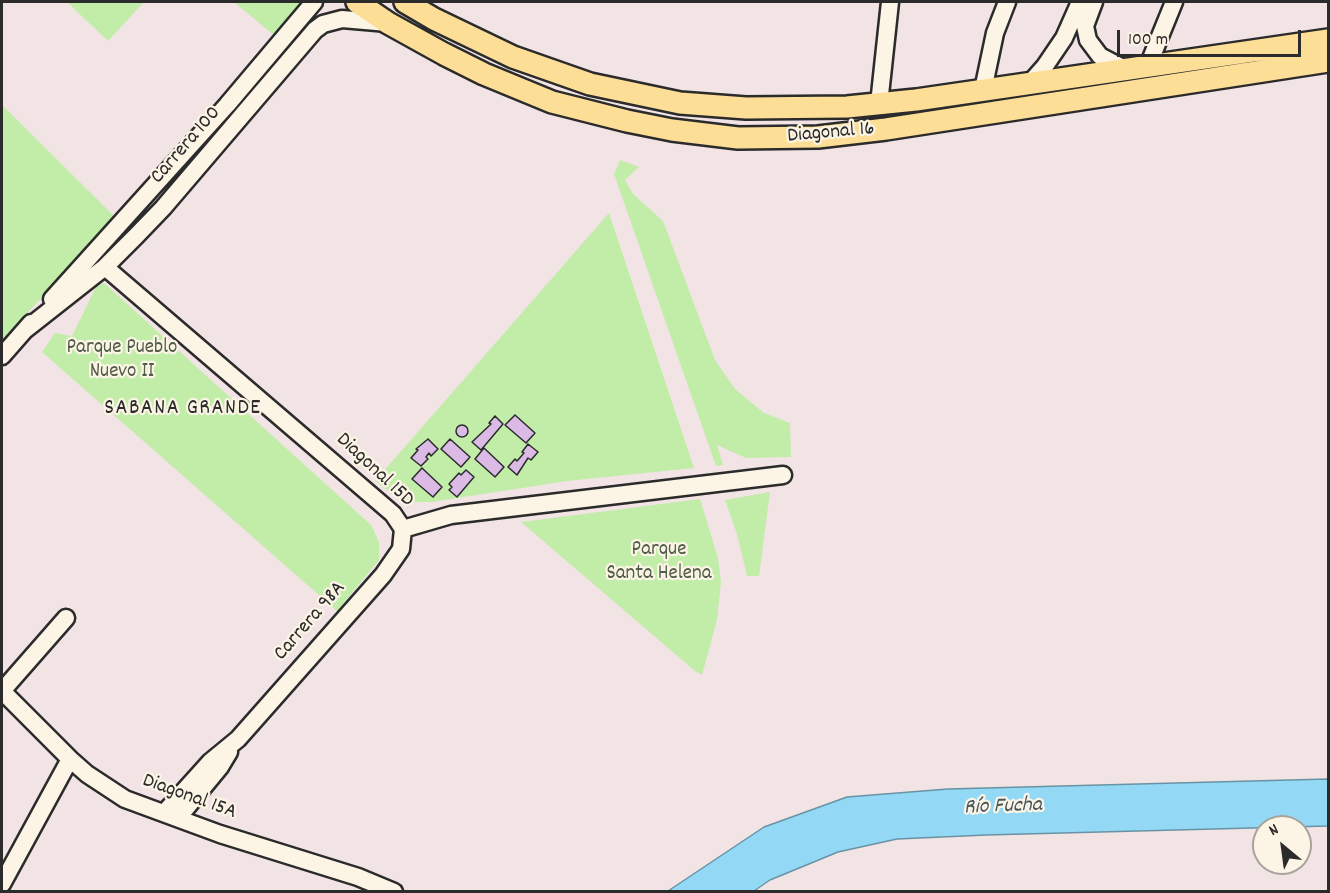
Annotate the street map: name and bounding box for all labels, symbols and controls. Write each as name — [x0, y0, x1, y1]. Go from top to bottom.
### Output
scale bar — [1120, 18, 1304, 56]
text: 100 m — [1128, 28, 1168, 53]
street label: Carrera 100 — [146, 102, 228, 190]
street label: Diagonal 16 — [786, 118, 876, 150]
park label: Parque Pueblo Nuevo II — [67, 336, 177, 386]
district label: SABANA GRANDE — [104, 397, 262, 423]
street label: Diagonal 15D — [330, 429, 418, 513]
park label: Parque Santa Helena — [607, 538, 711, 588]
street label: Carrera 98A — [270, 577, 352, 667]
street label: Diagonal 15A — [139, 769, 239, 827]
water label: Río Fucha — [964, 793, 1042, 823]
north arrow — [1252, 815, 1312, 875]
text: N — [1265, 819, 1283, 843]

